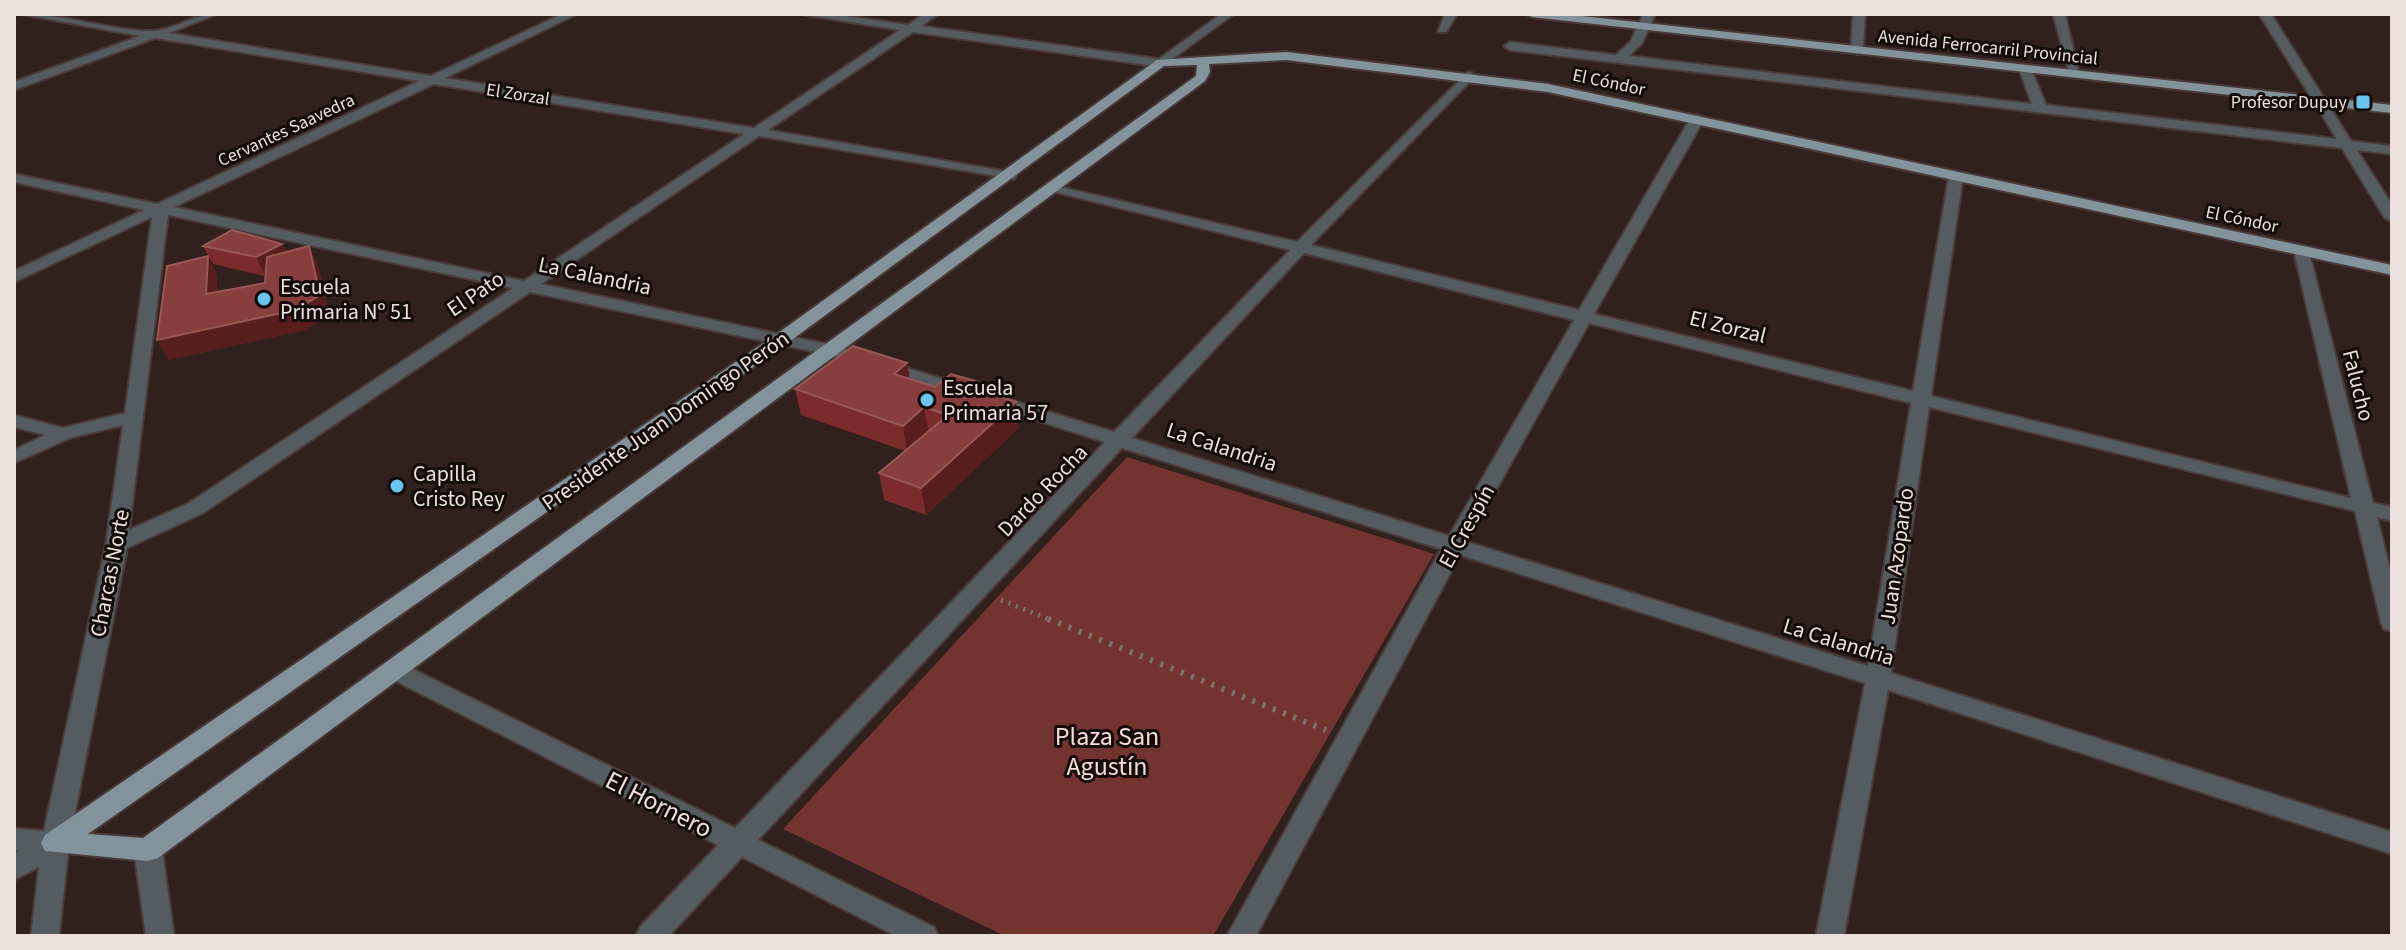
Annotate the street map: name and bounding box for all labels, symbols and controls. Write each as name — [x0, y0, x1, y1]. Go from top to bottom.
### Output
street label: Avenida Ferrocarril Provincial — [1877, 24, 2099, 71]
street label: El Cóndor — [1570, 63, 1648, 103]
street label: El Zorzal — [484, 77, 551, 112]
street label: Cervantes Saavedra — [214, 88, 359, 173]
place label: Profesor Dupuy — [2231, 90, 2348, 115]
marker: Profesor Dupuy — [2354, 93, 2372, 111]
street label: El Cóndor — [2203, 200, 2281, 240]
street label: La Calandria — [535, 248, 654, 304]
street label: El Pato — [441, 263, 511, 325]
place label: Escuela Primaria Nº 51 — [280, 271, 412, 328]
marker: Escuela Primaria Nº 51 — [255, 290, 273, 308]
street label: El Zorzal — [1686, 302, 1769, 352]
street label: Presidente Juan Domingo Perón — [535, 323, 796, 519]
street label: Falucho — [2334, 346, 2382, 424]
place label: Escuela Primaria 57 — [943, 372, 1048, 429]
marker: Escuela Primaria 57 — [918, 391, 936, 409]
street label: La Calandria — [1162, 414, 1281, 480]
street label: Dardo Rocha — [990, 437, 1095, 544]
place label: Capilla Cristo Rey — [413, 458, 505, 515]
marker: Capilla Cristo Rey — [388, 477, 406, 495]
street label: El Crespín — [1431, 479, 1503, 574]
street label: Juan Azopardo — [1872, 486, 1922, 626]
street label: Charcas Norte — [82, 507, 138, 640]
street label: La Calandria — [1779, 610, 1898, 674]
park label: Plaza San Agustín — [1055, 718, 1159, 785]
street label: El Hornero — [599, 762, 719, 847]

